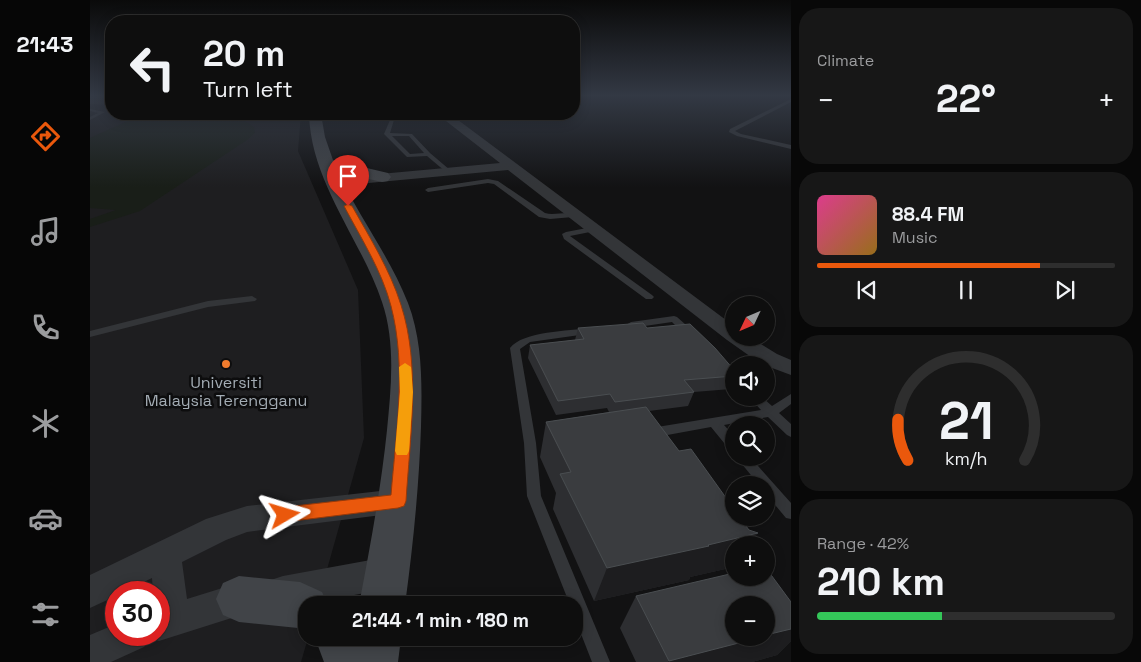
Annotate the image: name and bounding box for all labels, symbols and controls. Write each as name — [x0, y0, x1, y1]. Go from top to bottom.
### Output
text: 21:43 — [17, 30, 73, 58]
text: 20 m — [203, 32, 285, 76]
icon: left — [120, 35, 185, 100]
text: Climate — [817, 50, 874, 71]
text: Turn left — [203, 75, 293, 103]
text: 22° — [936, 75, 996, 123]
text: − — [817, 82, 834, 118]
text: + — [1098, 82, 1115, 118]
icon: directions — [28, 119, 63, 154]
pin — [327, 155, 369, 206]
icon: arrive — [334, 162, 362, 190]
text: 88.4 FM — [892, 202, 964, 227]
icon: music — [28, 214, 63, 249]
text: Music — [892, 227, 938, 248]
icon: previous — [853, 276, 881, 304]
icon: pause — [952, 276, 980, 304]
icon: next — [1051, 276, 1079, 304]
north arrow — [725, 296, 775, 346]
map controls — [725, 296, 775, 646]
icon: phone — [28, 310, 63, 345]
button: sound — [725, 356, 775, 406]
marker: Universiti Malaysia Terengganu — [220, 358, 232, 370]
place label: Universiti Malaysia Terengganu — [145, 372, 307, 411]
text: 21 — [939, 388, 993, 454]
icon: climate — [28, 406, 63, 441]
button: search — [725, 416, 775, 466]
text: km/h — [945, 447, 987, 470]
button: layers — [725, 476, 775, 526]
position arrow — [258, 488, 310, 540]
icon: car — [28, 501, 63, 536]
text: Range · 42% — [817, 533, 909, 554]
button: + — [725, 536, 775, 586]
text: 210 km — [817, 558, 945, 606]
speed limit sign: 30 — [105, 581, 170, 646]
button: − — [725, 596, 775, 646]
icon: filters — [28, 597, 63, 632]
text: 21:44 · 1 min · 180 m — [352, 608, 529, 633]

